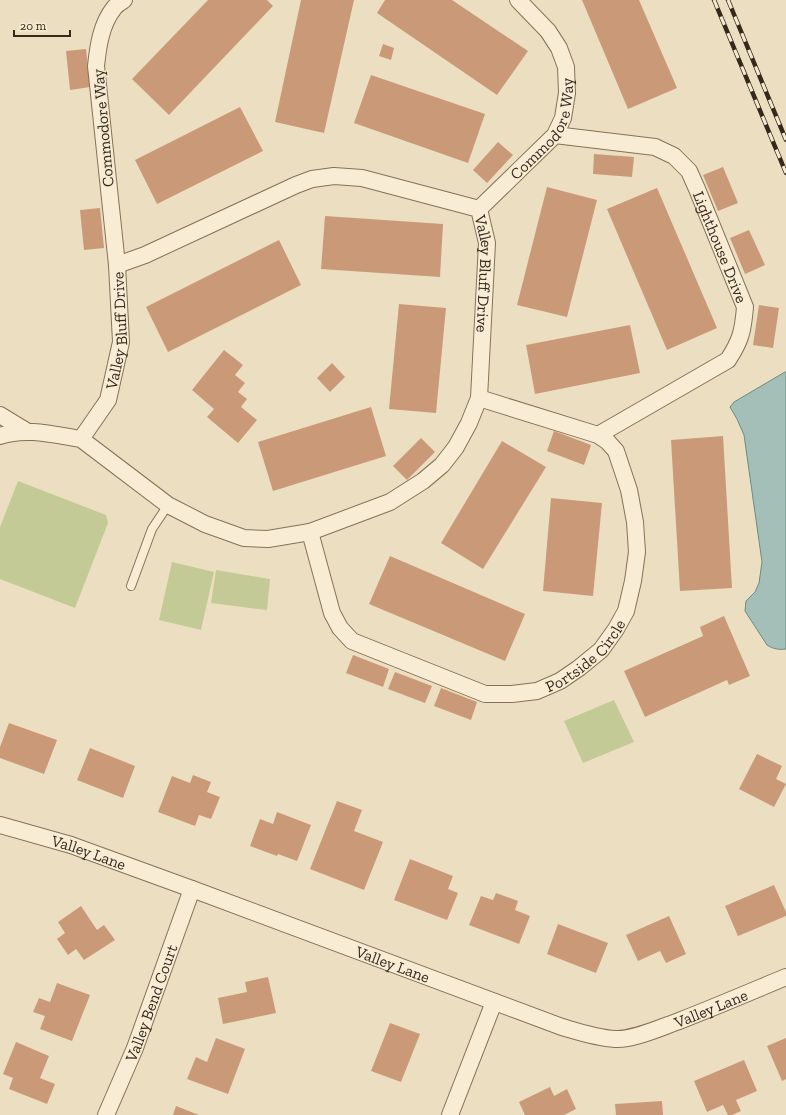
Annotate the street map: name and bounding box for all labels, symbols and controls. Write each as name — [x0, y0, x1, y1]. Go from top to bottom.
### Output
scale bar — [14, 12, 70, 38]
text: 20 m — [20, 19, 47, 33]
street label: Commodore Way — [88, 67, 118, 188]
street label: Commodore Way — [506, 77, 577, 183]
street label: Lighthouse Drive — [689, 188, 752, 305]
street label: Valley Bluff Drive — [471, 212, 497, 333]
street label: Valley Bluff Drive — [101, 271, 131, 392]
street label: Portside Circle — [542, 616, 629, 696]
street label: Valley Lane — [49, 830, 129, 874]
street label: Valley Lane — [352, 941, 433, 986]
street label: Valley Bend Court — [120, 942, 181, 1065]
street label: Valley Lane — [670, 985, 750, 1032]

